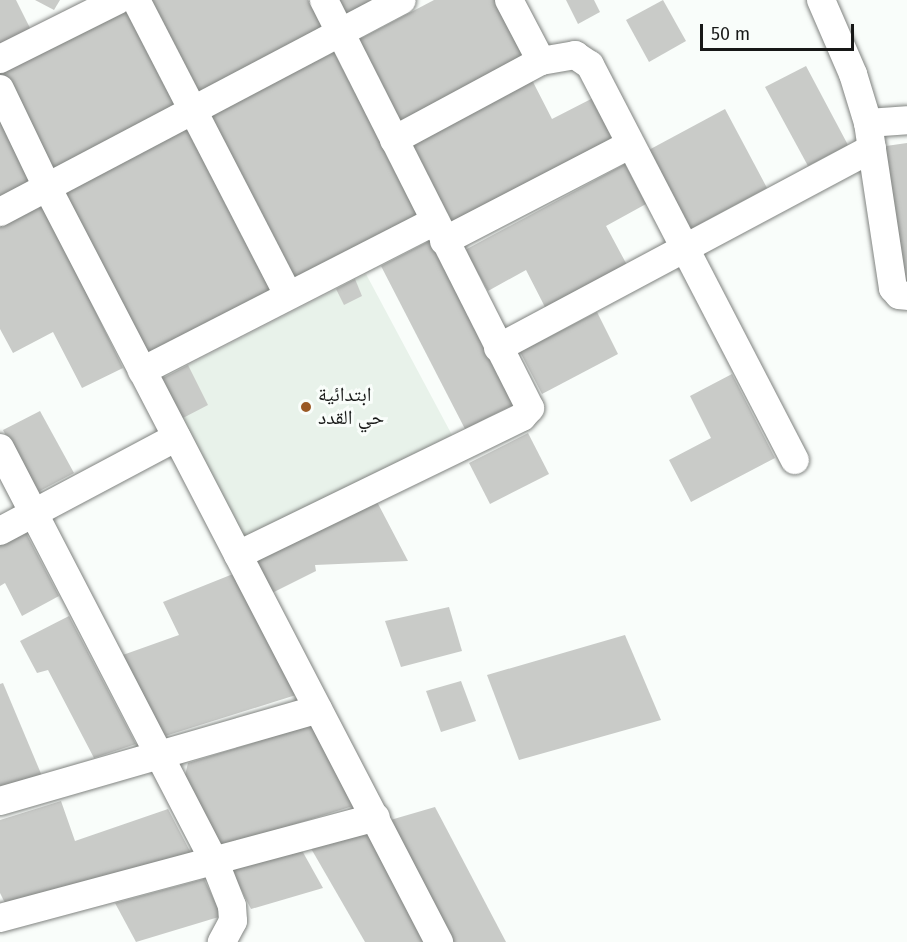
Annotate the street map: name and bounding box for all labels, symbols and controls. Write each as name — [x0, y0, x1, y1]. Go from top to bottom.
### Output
scale bar — [703, 12, 858, 50]
text: 50 m — [711, 23, 750, 45]
place label: ابتدائية حي القدد — [318, 383, 384, 430]
marker: ابتدائية حي القدد — [299, 400, 313, 414]

